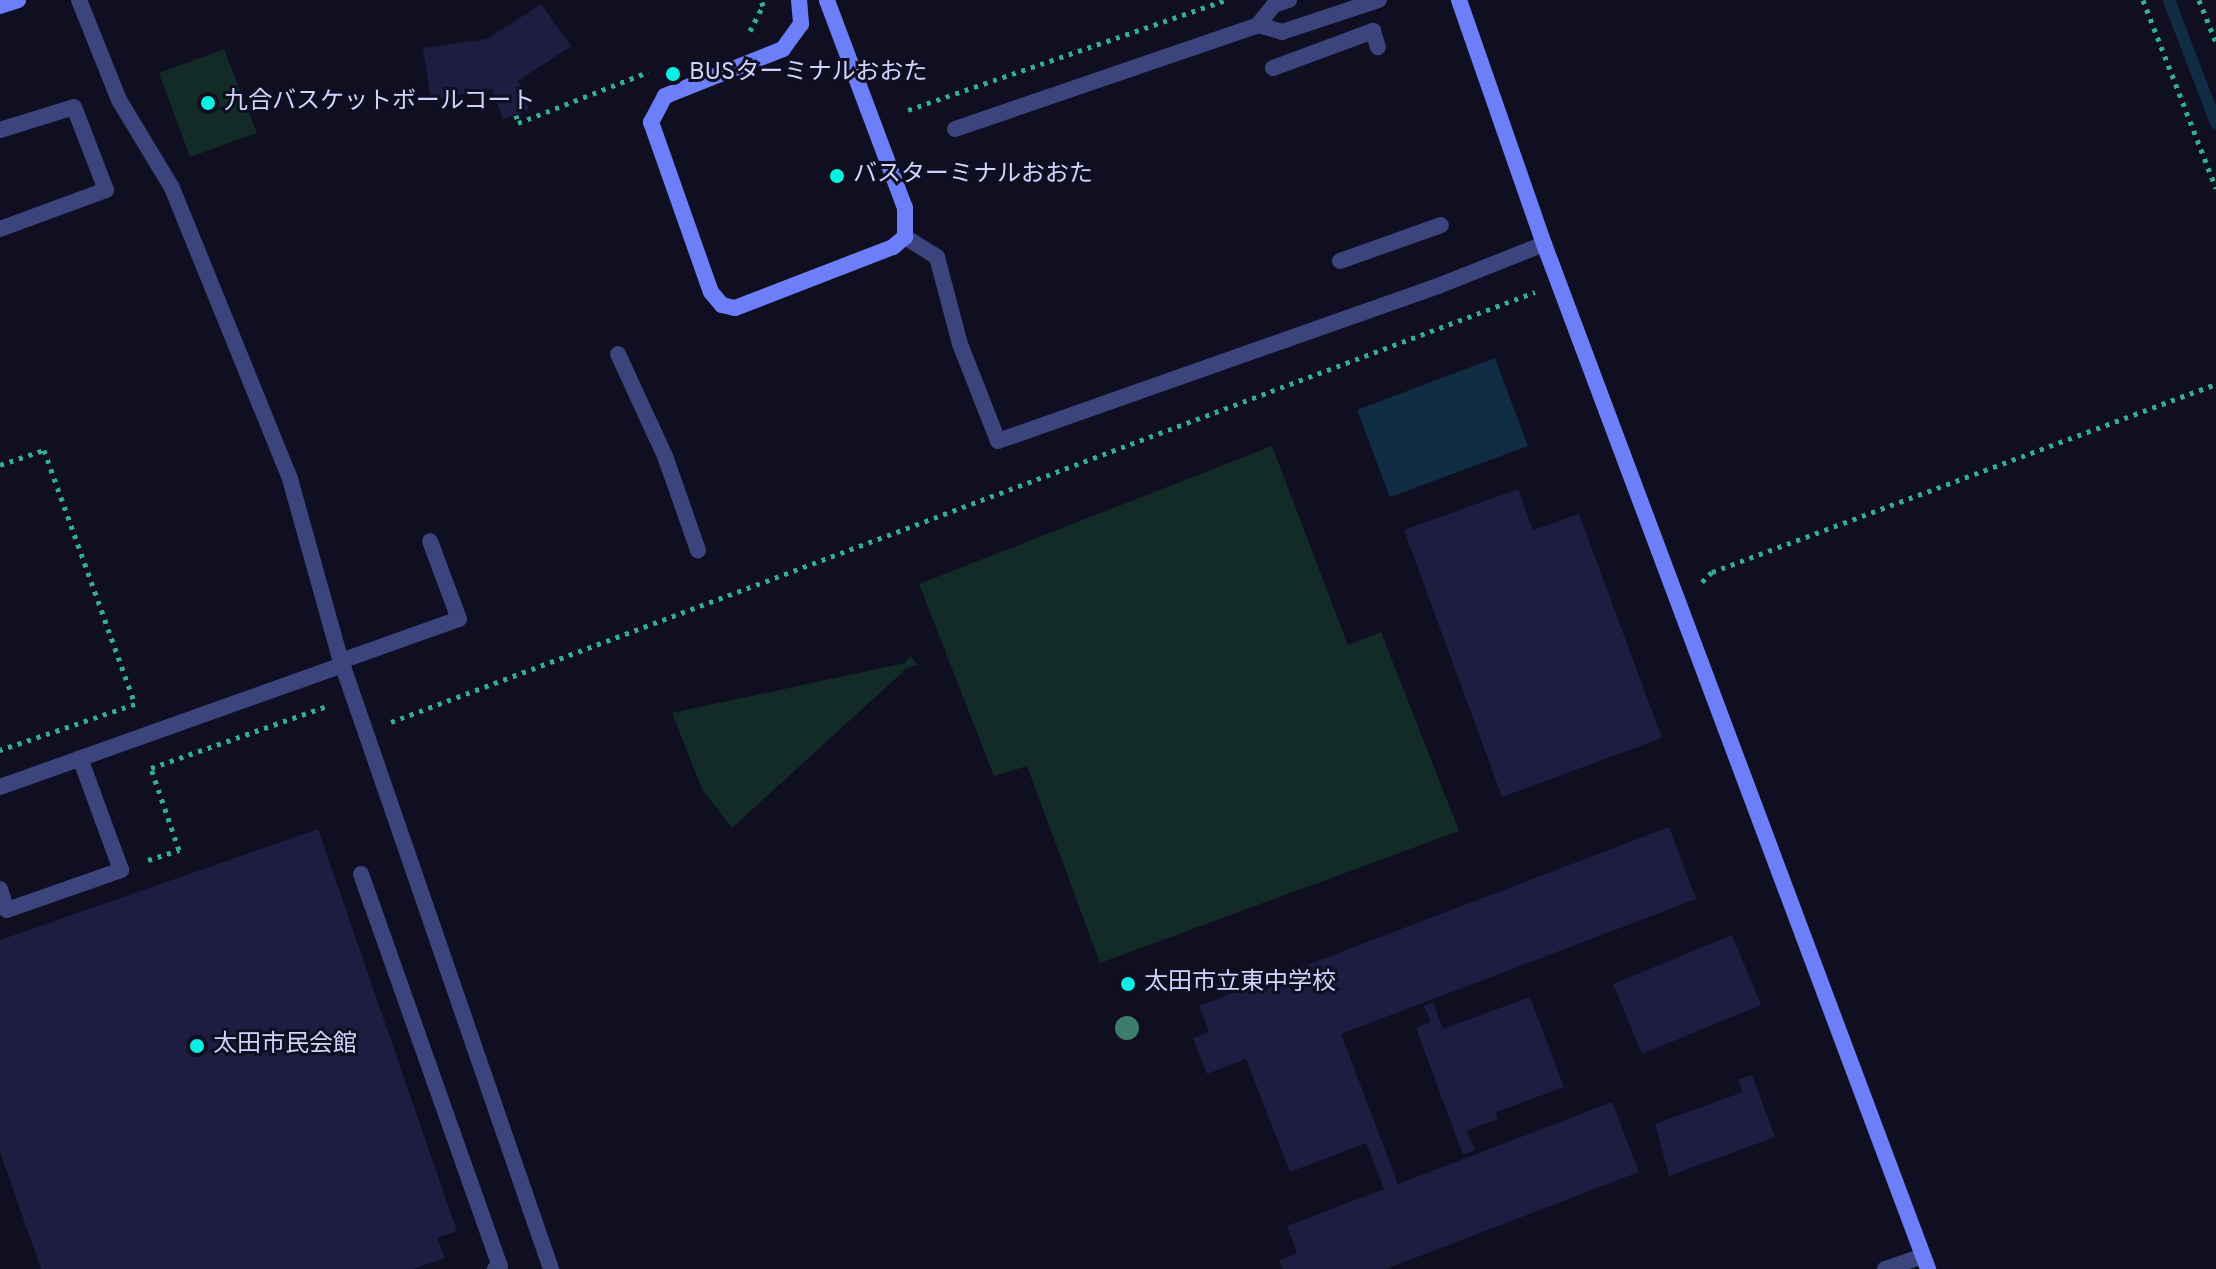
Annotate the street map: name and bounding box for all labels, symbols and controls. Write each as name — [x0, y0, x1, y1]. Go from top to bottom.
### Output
place label: BUSターミナルおおた — [689, 60, 927, 88]
marker: BUSターミナルおおた — [664, 65, 682, 83]
place label: 九合バスケットボールコート — [224, 89, 536, 117]
marker: 九合バスケットボールコート — [199, 94, 217, 112]
place label: バスターミナルおおた — [853, 162, 1093, 190]
marker: バスターミナルおおた — [828, 167, 846, 185]
place label: 太田市立東中学校 — [1144, 970, 1336, 998]
marker: 太田市立東中学校 — [1119, 975, 1137, 993]
place label: 太田市民会館 — [213, 1032, 357, 1060]
marker: 太田市民会館 — [188, 1037, 206, 1055]

